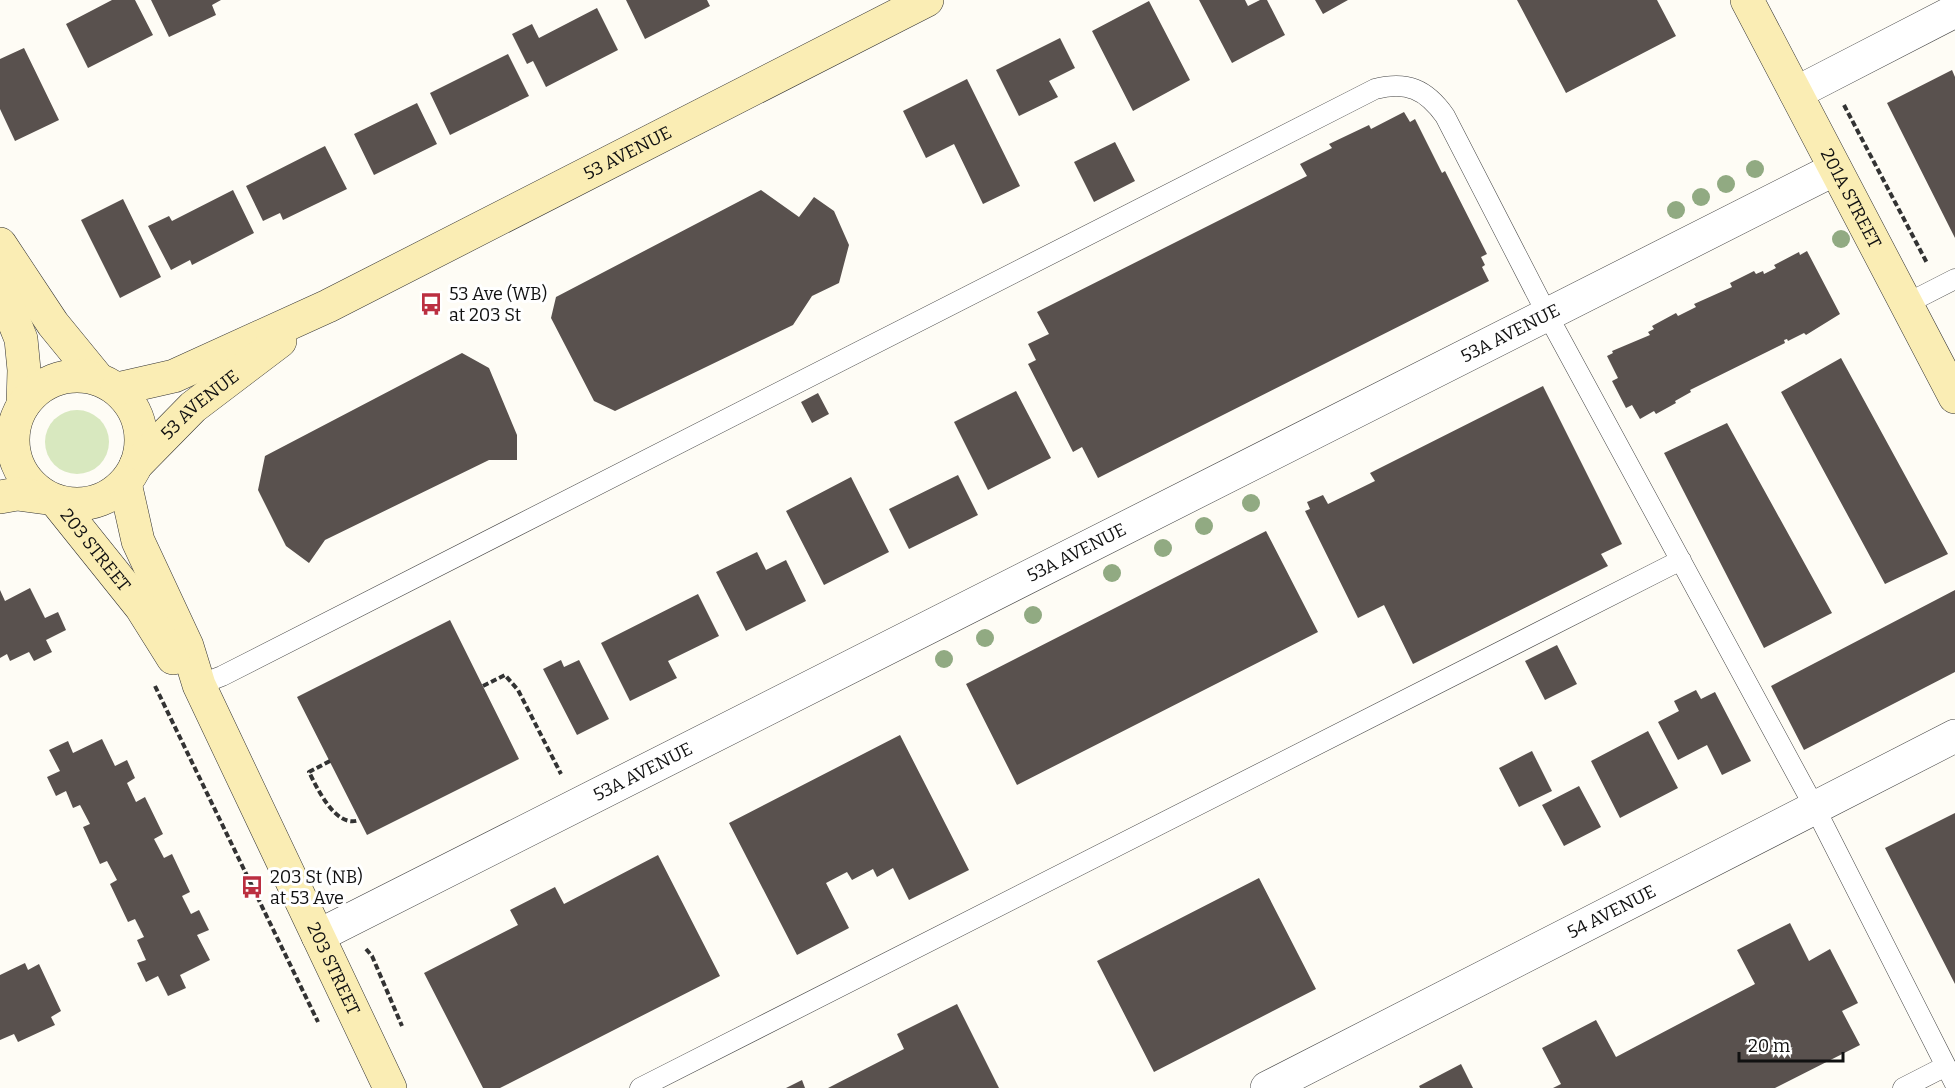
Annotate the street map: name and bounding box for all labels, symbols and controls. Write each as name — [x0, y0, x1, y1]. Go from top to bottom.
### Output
street label: 53 AVENUE — [580, 121, 675, 185]
street label: 201A STREET — [1816, 145, 1886, 252]
place label: 53 Ave (WB) at 203 St — [449, 283, 547, 326]
bus stop icon: 53 Ave (WB) at 203 St — [418, 291, 444, 317]
street label: 53A AVENUE — [1457, 299, 1563, 367]
street label: 53 AVENUE — [156, 365, 243, 444]
street label: 203 STREET — [56, 504, 135, 596]
street label: 53A AVENUE — [1023, 518, 1130, 587]
street label: 53A AVENUE — [590, 738, 696, 806]
place label: 203 St (NB) at 53 Ave — [270, 866, 363, 909]
bus stop icon: 203 St (NB) at 53 Ave — [239, 874, 265, 900]
street label: 54 AVENUE — [1563, 880, 1660, 944]
street label: 203 STREET — [302, 919, 365, 1019]
scale bar — [1739, 1025, 1842, 1063]
text: 20 m — [1748, 1035, 1790, 1057]

